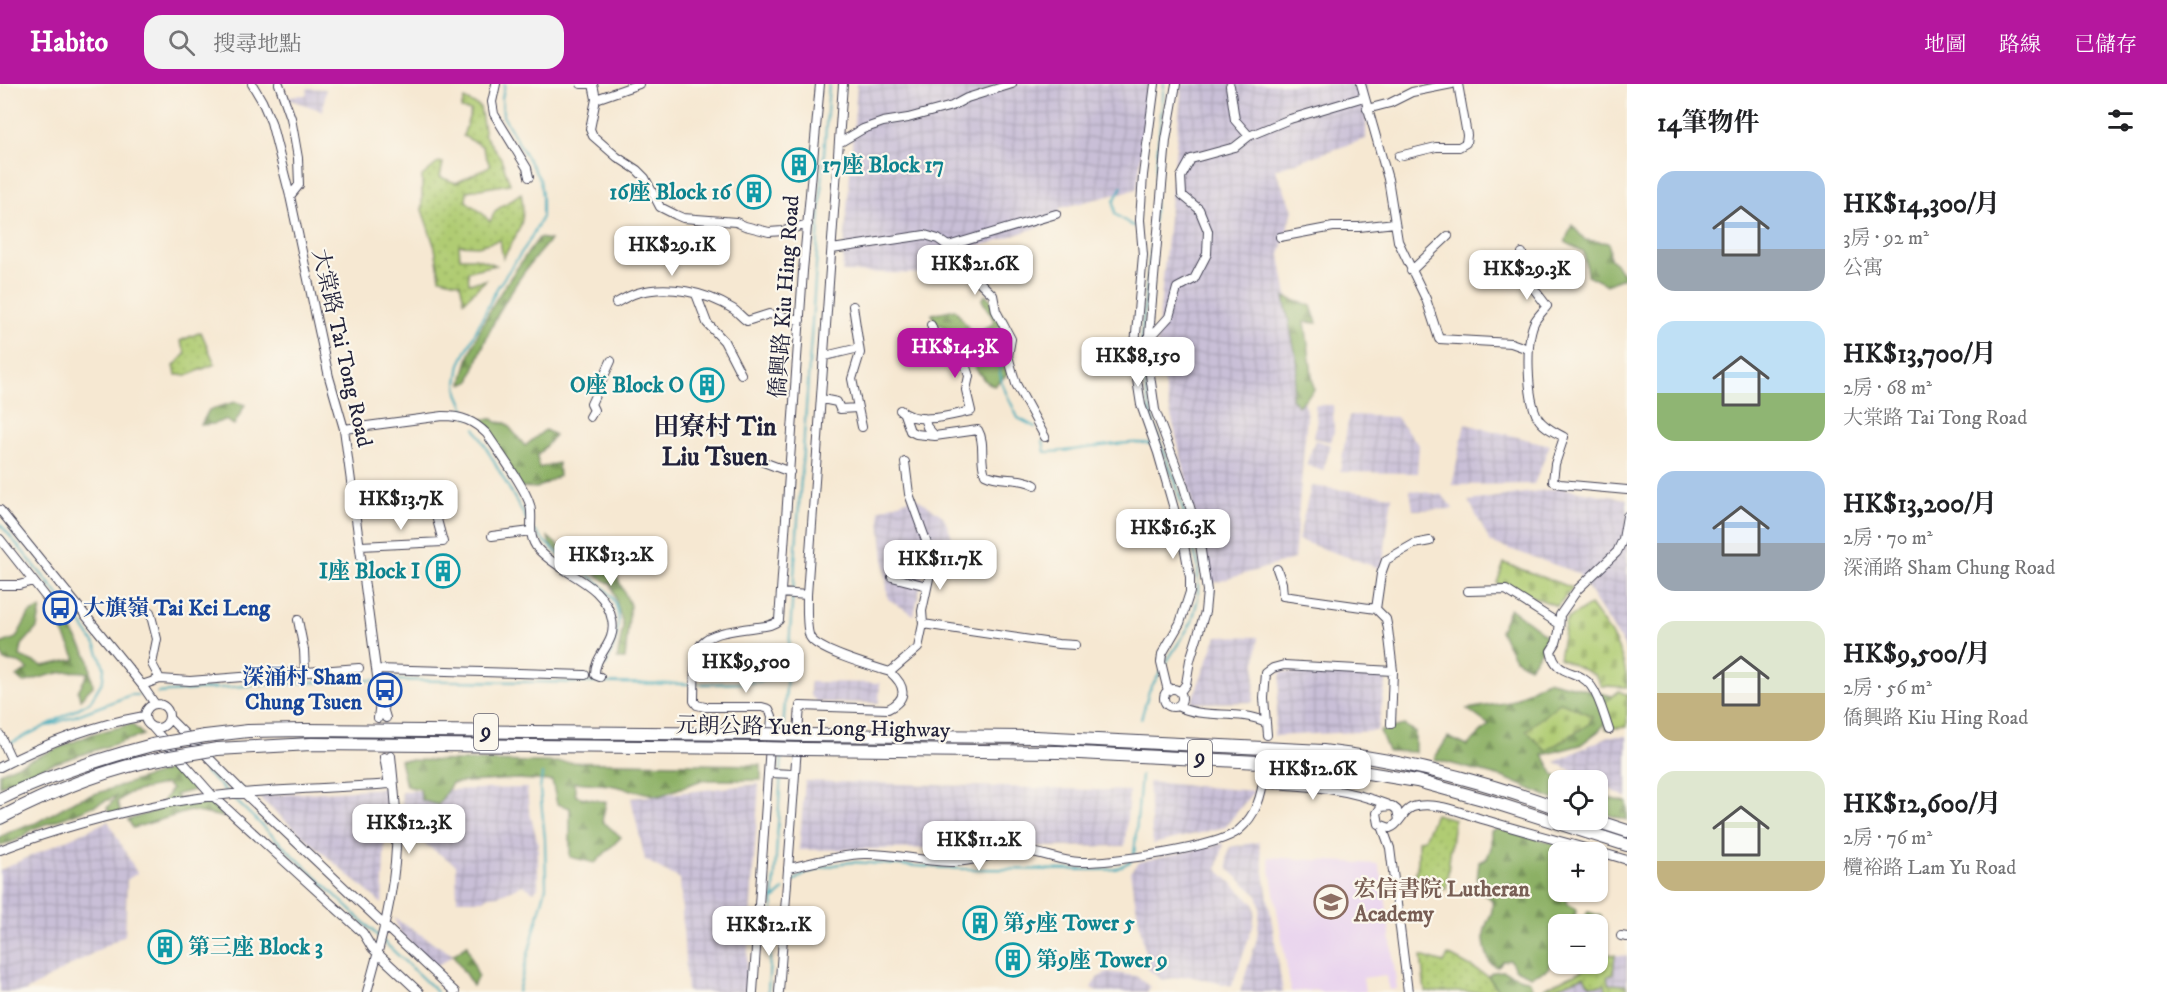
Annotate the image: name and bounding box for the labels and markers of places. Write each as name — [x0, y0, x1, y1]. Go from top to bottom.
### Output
building icon: 17座 Block 17 — [781, 147, 817, 183]
place label: 17座 Block 17 — [822, 152, 944, 179]
building icon: 16座 Block 16 — [736, 174, 772, 210]
place label: 16座 Block 16 — [609, 179, 733, 206]
pin: HK$29.1K — [610, 226, 734, 277]
pin: HK$21.6K — [913, 245, 1037, 296]
pin: HK$29.3K — [1465, 250, 1589, 301]
pin: HK$14.3K — [893, 328, 1017, 379]
pin: HK$8,150 — [1076, 337, 1200, 388]
building icon: O座 Block O — [689, 367, 725, 403]
place label: O座 Block O — [570, 372, 684, 399]
pin: HK$13.7K — [339, 480, 463, 531]
pin: HK$16.3K — [1111, 509, 1235, 560]
pin: HK$13.2K — [549, 536, 673, 587]
pin: HK$11.7K — [878, 540, 1002, 591]
building icon: I座 Block I — [425, 553, 461, 589]
place label: I座 Block I — [319, 558, 420, 585]
bus stop icon: 大旗嶺 Tai Kei Leng — [42, 590, 78, 626]
place label: 大旗嶺 Tai Kei Leng — [83, 595, 271, 622]
pin: HK$9,500 — [684, 643, 808, 694]
place label: 深涌村 Sham Chung Tsuen — [242, 664, 363, 716]
bus stop icon: 深涌村 Sham Chung Tsuen — [367, 672, 403, 708]
pin: HK$12.6K — [1251, 750, 1375, 801]
pin: HK$12.3K — [347, 804, 471, 855]
pin: HK$11.2K — [917, 821, 1041, 872]
place label: 宏信書院 Lutheran Academy — [1353, 876, 1530, 928]
school or university icon: 宏信書院 Lutheran Academy — [1313, 884, 1349, 920]
building icon: 第5座 Tower 5 — [962, 905, 998, 941]
pin: HK$12.1K — [707, 906, 831, 957]
place label: 第5座 Tower 5 — [1003, 910, 1135, 937]
building icon: 第三座 Block 3 — [147, 929, 183, 965]
place label: 第三座 Block 3 — [188, 934, 323, 961]
building icon: 第9座 Tower 9 — [995, 942, 1031, 978]
place label: 第9座 Tower 9 — [1036, 947, 1168, 974]

